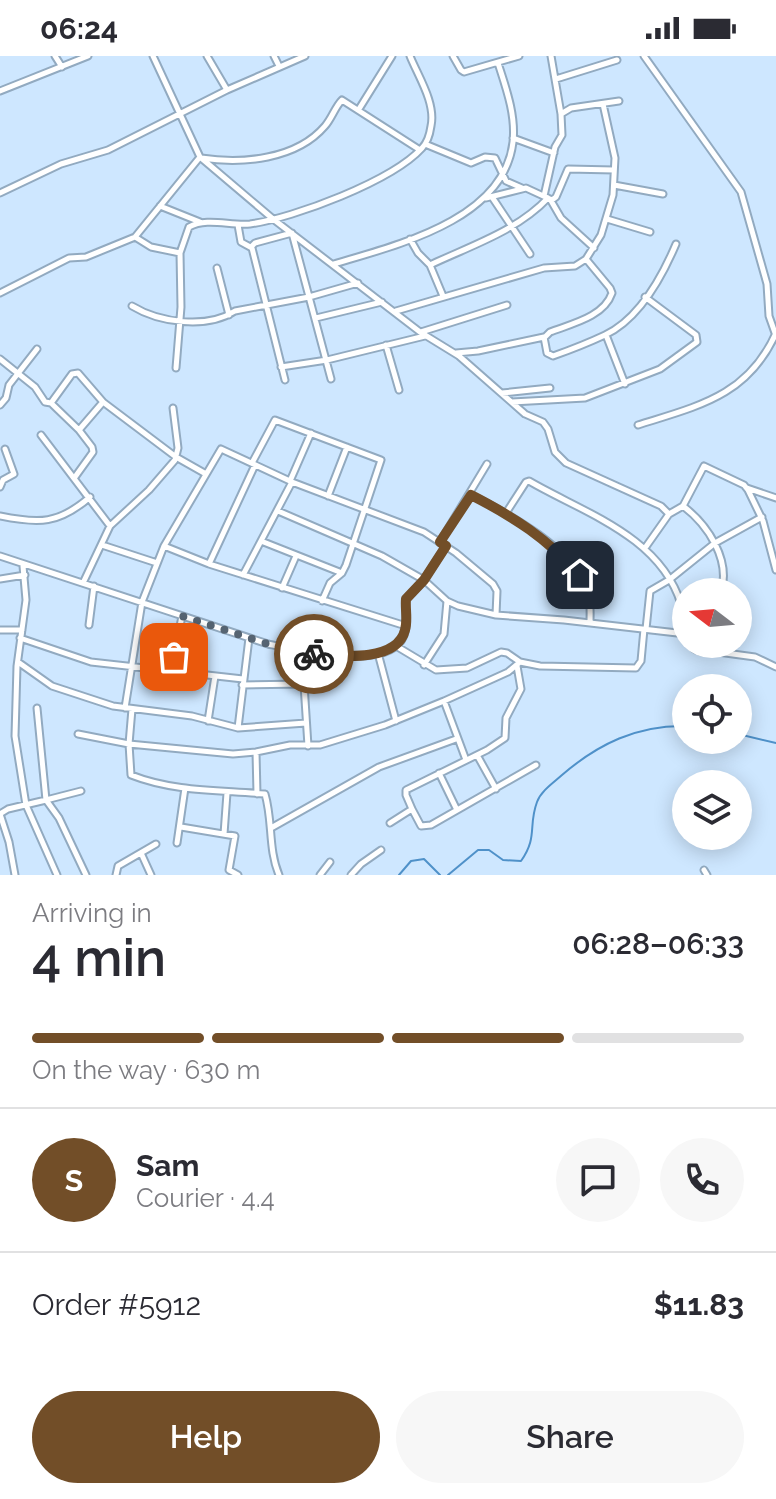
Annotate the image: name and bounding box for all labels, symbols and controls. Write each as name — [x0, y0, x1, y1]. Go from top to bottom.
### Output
text: 06:24 — [40, 11, 118, 46]
pin — [546, 541, 614, 609]
icon: home — [558, 553, 602, 597]
north arrow — [672, 578, 752, 658]
map controls — [672, 578, 752, 850]
courier — [274, 614, 354, 694]
pin — [140, 623, 208, 691]
icon: bike — [292, 632, 336, 676]
icon: bag — [152, 635, 196, 679]
button: locate — [672, 674, 752, 754]
button: layers — [672, 770, 752, 850]
text: Arriving in — [32, 898, 152, 928]
text: 06:28–06:33 — [572, 926, 744, 961]
text: 4 min — [32, 927, 166, 988]
text: On the way · 630 m — [32, 1055, 260, 1085]
button: chat — [556, 1138, 640, 1222]
button: phone — [660, 1138, 744, 1222]
text: Sam — [136, 1148, 199, 1183]
text: S — [65, 1163, 83, 1198]
text: Courier · 4.4 — [136, 1183, 275, 1213]
text: Order #5912 — [32, 1287, 201, 1322]
text: $11.83 — [654, 1287, 744, 1322]
button: Help — [32, 1391, 380, 1483]
button: Share — [396, 1391, 744, 1483]

